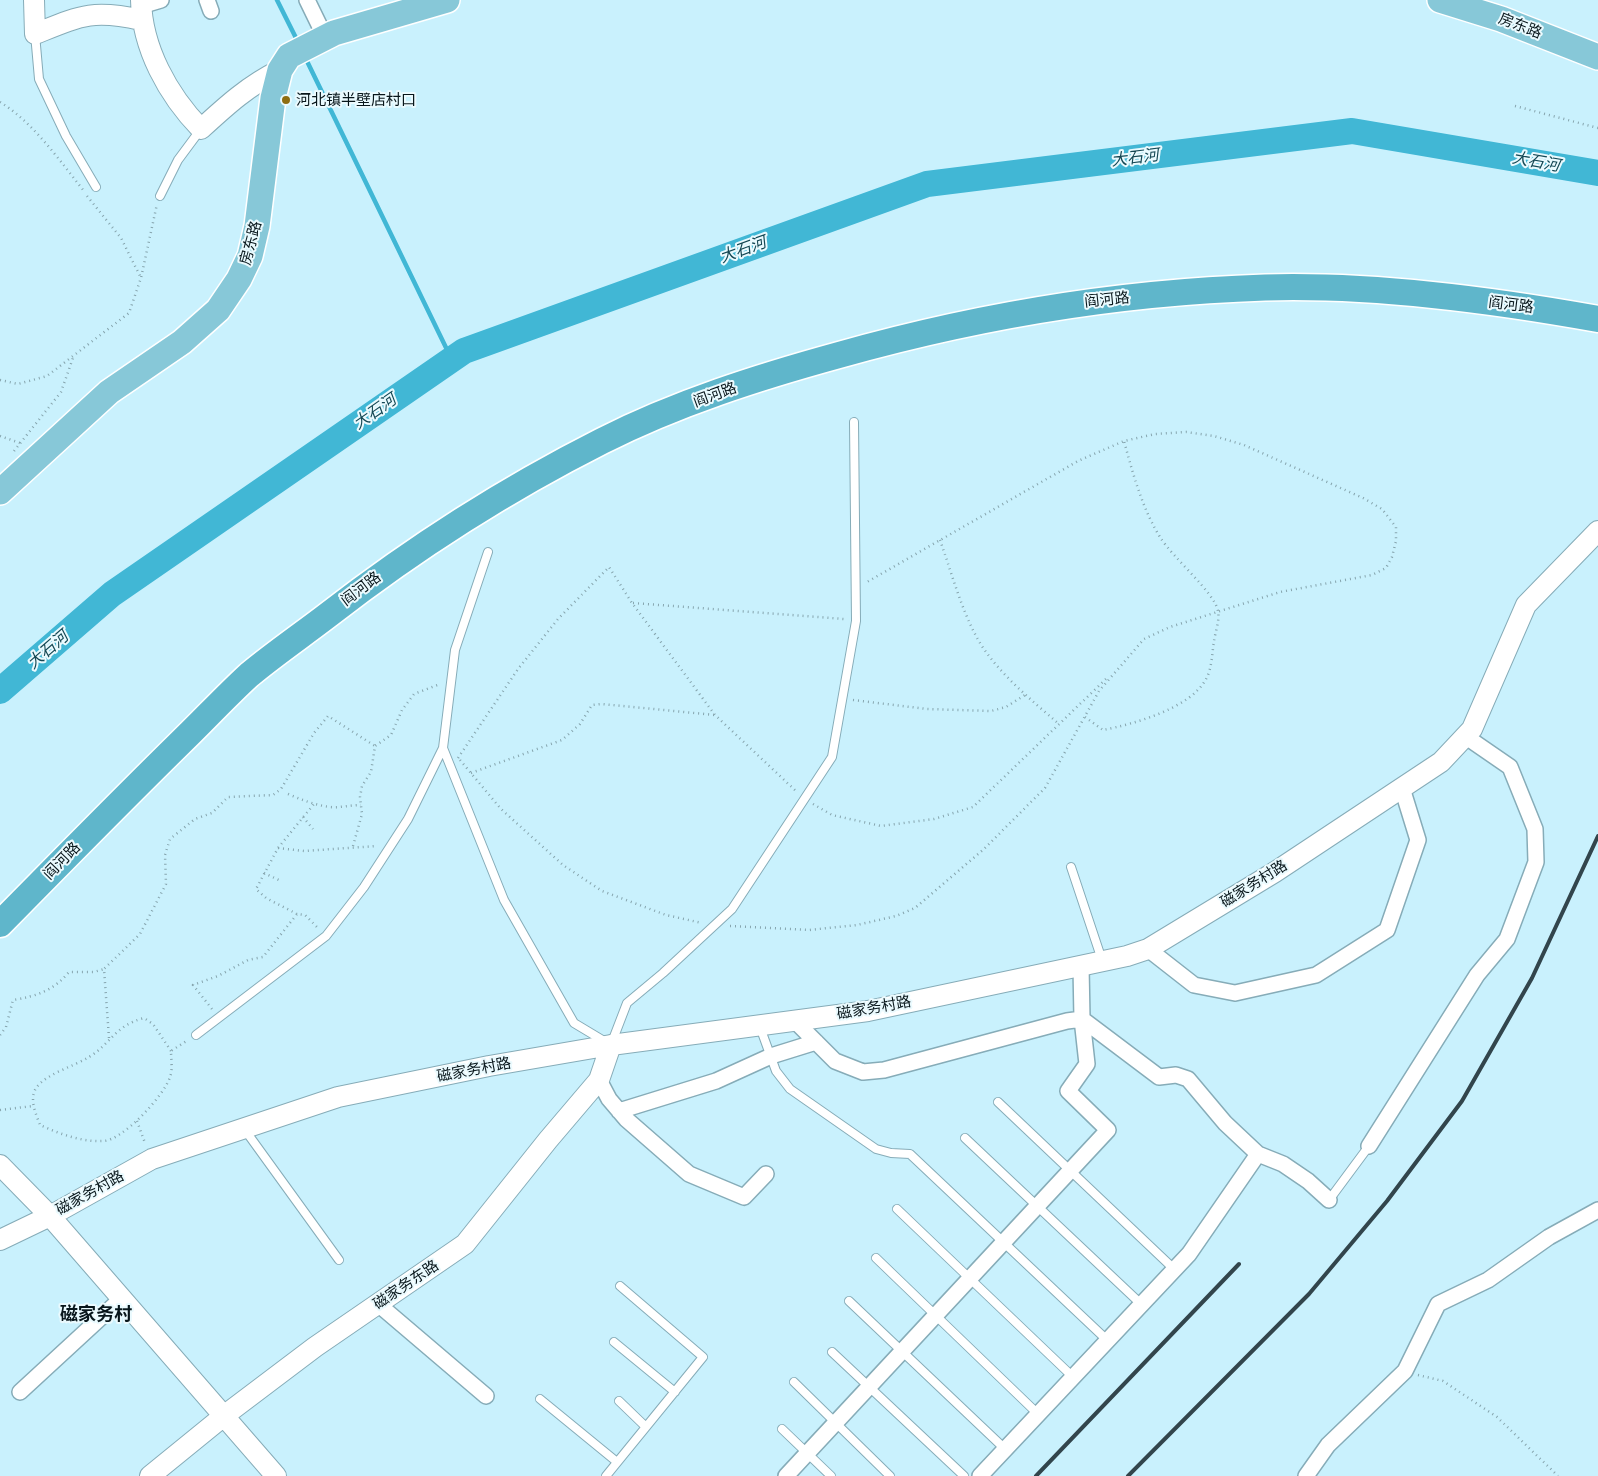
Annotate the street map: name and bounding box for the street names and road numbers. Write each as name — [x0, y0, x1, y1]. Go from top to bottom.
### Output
street label: 房东路 — [1496, 10, 1544, 42]
street label: 房东路 — [236, 219, 266, 267]
street label: 阎河路 — [1084, 289, 1130, 311]
street label: 阎河路 — [1488, 293, 1534, 317]
street label: 阎河路 — [691, 379, 739, 411]
street label: 阎河路 — [338, 568, 384, 610]
street label: 阎河路 — [40, 839, 84, 883]
street label: 磁家务村路 — [1217, 856, 1291, 912]
street label: 磁家务村路 — [836, 993, 912, 1023]
street label: 磁家务村路 — [435, 1054, 513, 1086]
street label: 磁家务村路 — [53, 1167, 127, 1219]
street label: 磁家务东路 — [370, 1257, 442, 1313]

